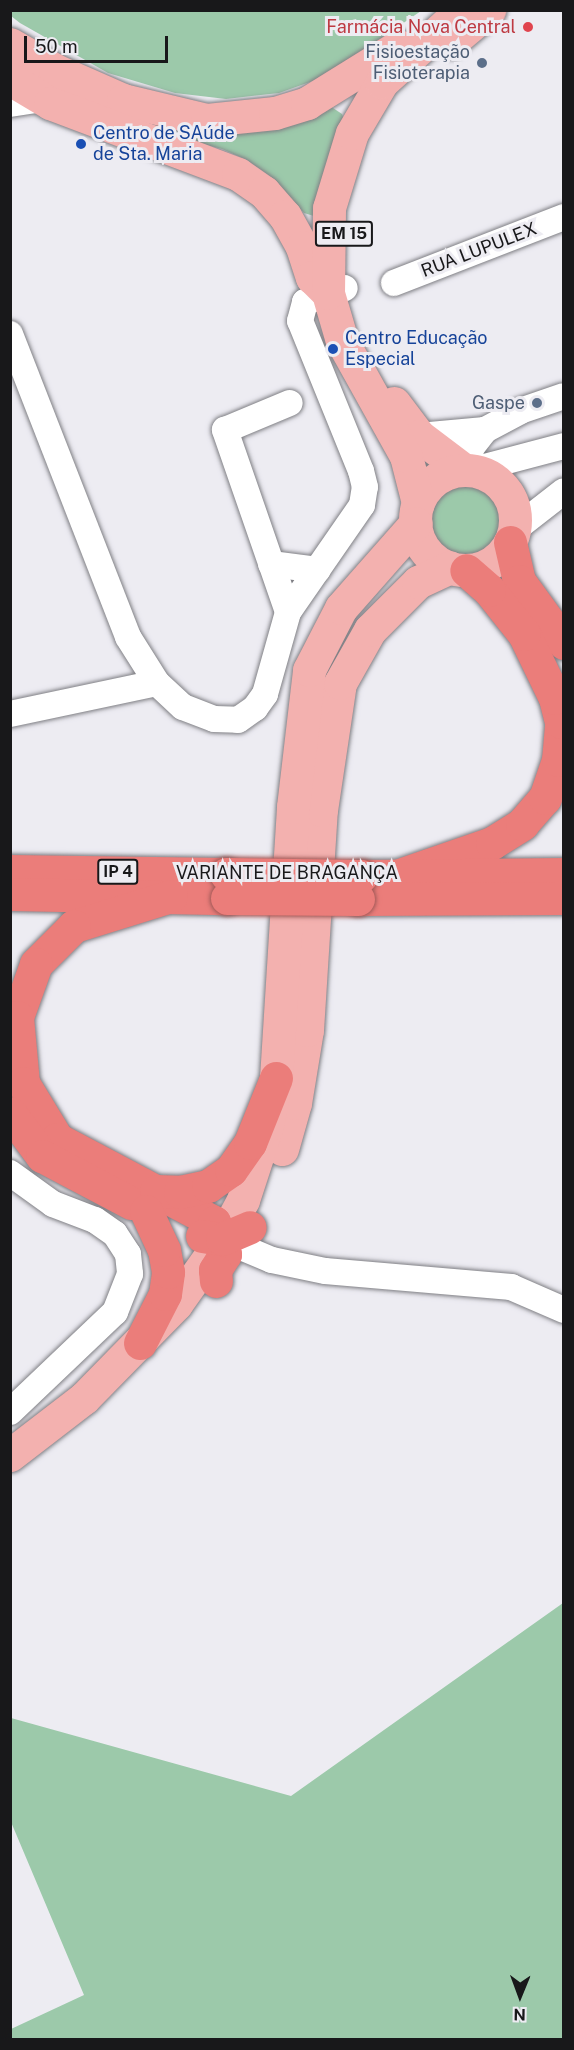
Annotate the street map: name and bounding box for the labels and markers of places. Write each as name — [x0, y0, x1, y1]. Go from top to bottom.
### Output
place label: Farmácia Nova Central — [326, 16, 516, 38]
marker: Farmácia Nova Central — [521, 20, 535, 34]
place label: Fisioestação Fisioterapia — [365, 42, 470, 84]
marker: Fisioestação Fisioterapia — [475, 56, 489, 70]
place label: Centro de SAúde de Sta. Maria — [93, 123, 235, 166]
marker: Centro de SAúde de Sta. Maria — [74, 137, 88, 151]
place label: Centro Educação Especial — [345, 328, 488, 370]
marker: Centro Educação Especial — [326, 342, 340, 356]
place label: Gaspe — [472, 392, 525, 414]
marker: Gaspe — [530, 396, 544, 410]

